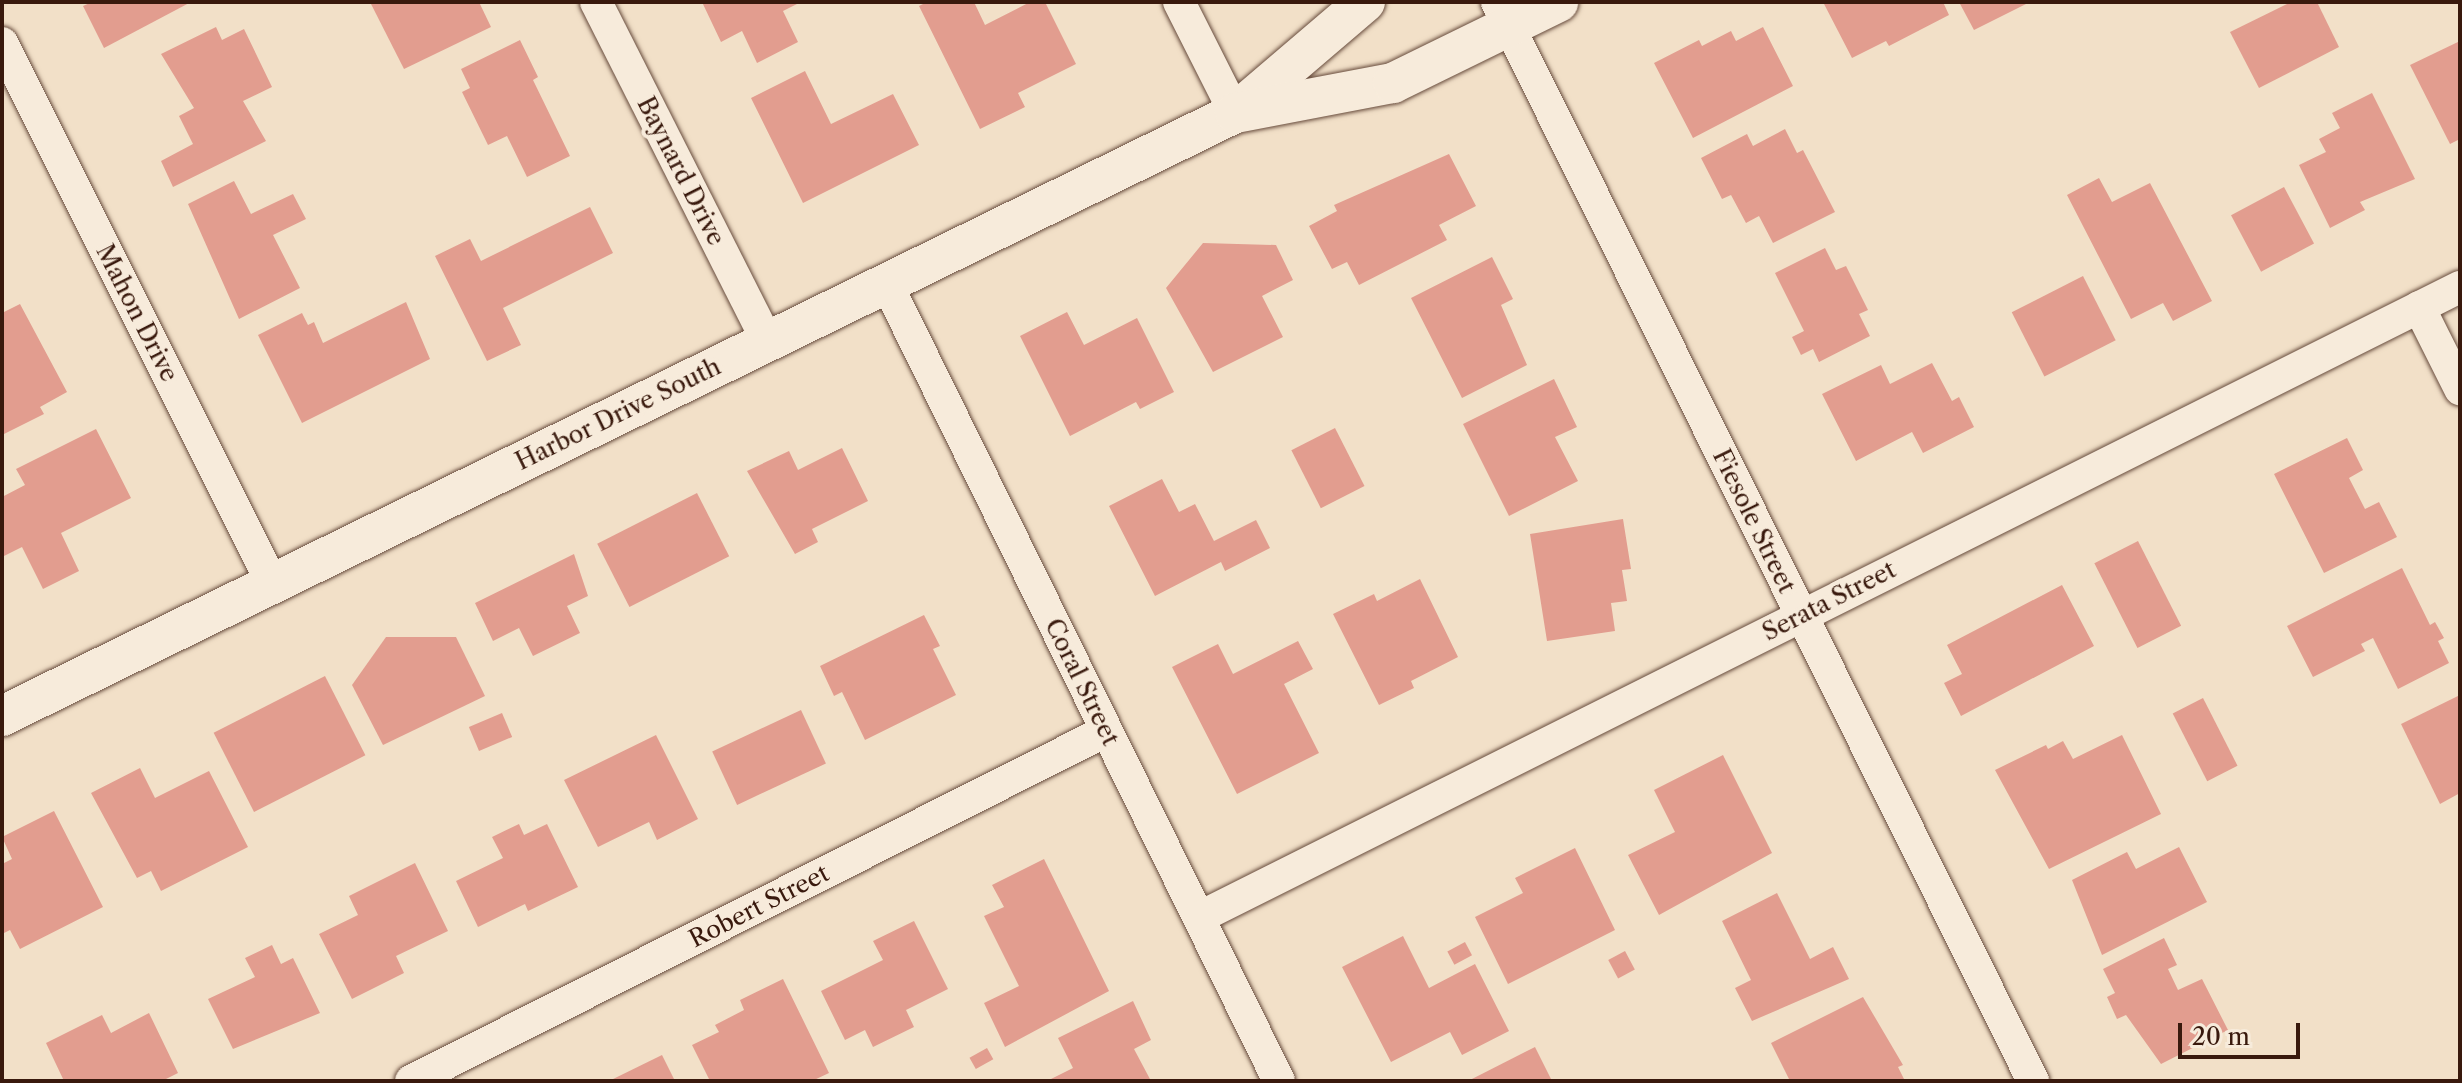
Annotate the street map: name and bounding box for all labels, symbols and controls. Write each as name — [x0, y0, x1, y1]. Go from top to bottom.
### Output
street label: Baynard Drive — [631, 92, 731, 250]
street label: Mahon Drive — [90, 240, 184, 386]
street label: Harbor Drive South — [511, 352, 725, 476]
street label: Fiesole Street — [1707, 444, 1801, 598]
street label: Serata Street — [1757, 555, 1901, 647]
street label: Coral Street — [1039, 614, 1125, 750]
street label: Robert Street — [684, 858, 834, 954]
scale bar — [2182, 1007, 2304, 1057]
text: 20 m — [2192, 1022, 2250, 1051]

